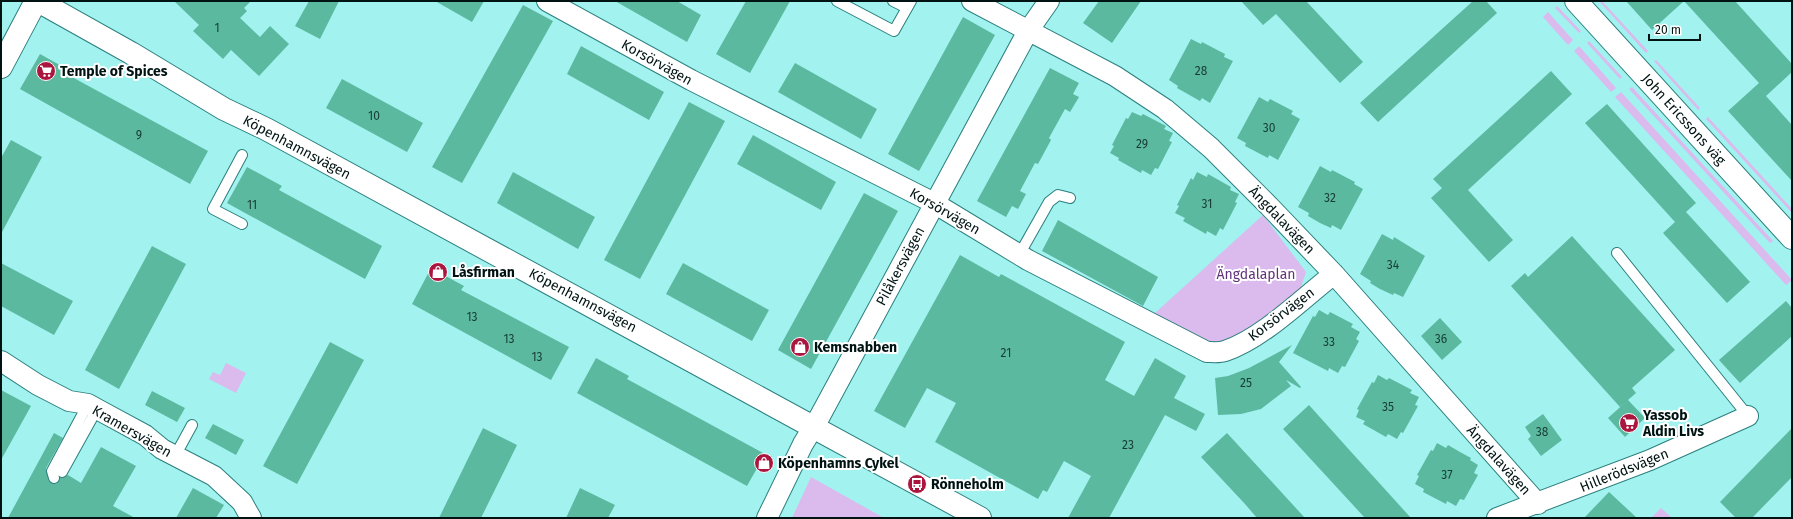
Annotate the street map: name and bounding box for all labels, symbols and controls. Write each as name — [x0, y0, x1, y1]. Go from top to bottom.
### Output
scale bar — [1649, 16, 1700, 42]
house number: 1 — [214, 21, 220, 35]
text: 20 m — [1655, 23, 1681, 37]
street label: Korsörvägen — [618, 36, 695, 89]
supermarket icon: Temple of Spices — [35, 60, 57, 82]
place label: Temple of Spices — [60, 63, 168, 80]
house number: 28 — [1195, 64, 1208, 78]
street label: John Ericssons väg — [1638, 70, 1730, 169]
house number: 10 — [368, 109, 380, 123]
street label: Köpenhamnsvägen — [240, 112, 354, 183]
house number: 30 — [1263, 121, 1276, 135]
house number: 9 — [136, 128, 142, 142]
house number: 29 — [1136, 137, 1148, 151]
street label: Ängdalavägen — [1245, 183, 1318, 258]
street label: Korsörvägen — [906, 184, 983, 238]
house number: 32 — [1324, 191, 1336, 205]
house number: 31 — [1202, 197, 1212, 211]
house number: 11 — [247, 198, 257, 212]
street label: Pilåkersvägen — [873, 224, 928, 309]
house number: 34 — [1387, 258, 1400, 272]
shop icon: Låsfirman — [427, 261, 449, 283]
place label: Låsfirman — [452, 264, 515, 281]
street label: Köpenhamnsvägen — [526, 265, 640, 336]
park label: Ängdalaplan — [1217, 266, 1295, 283]
street label: Korsörvägen — [1245, 284, 1318, 345]
house number: 13 — [466, 310, 478, 324]
house number: 13 — [503, 332, 515, 346]
house number: 36 — [1435, 332, 1447, 346]
house number: 33 — [1323, 335, 1335, 349]
shop icon: Kemsnabben — [789, 336, 811, 358]
place label: Kemsnabben — [814, 339, 897, 356]
house number: 21 — [1001, 346, 1011, 360]
house number: 13 — [531, 350, 543, 364]
house number: 25 — [1240, 376, 1252, 390]
house number: 35 — [1382, 400, 1394, 414]
street label: Kramersvägen — [89, 402, 175, 461]
place label: Yassob Aldin Livs — [1642, 407, 1704, 440]
supermarket icon: Yassob Aldin Livs — [1618, 412, 1640, 434]
street label: Ängdalavägen — [1463, 422, 1534, 499]
house number: 38 — [1536, 425, 1549, 439]
house number: 23 — [1122, 438, 1134, 452]
street label: Hillerödsvägen — [1577, 445, 1671, 496]
shop icon: Köpenhamns Cykel — [753, 452, 775, 474]
place label: Köpenhamns Cykel — [778, 455, 900, 472]
house number: 37 — [1441, 468, 1453, 482]
bus stop icon: Rönneholm — [906, 473, 928, 495]
place label: Rönneholm — [931, 476, 1004, 493]

